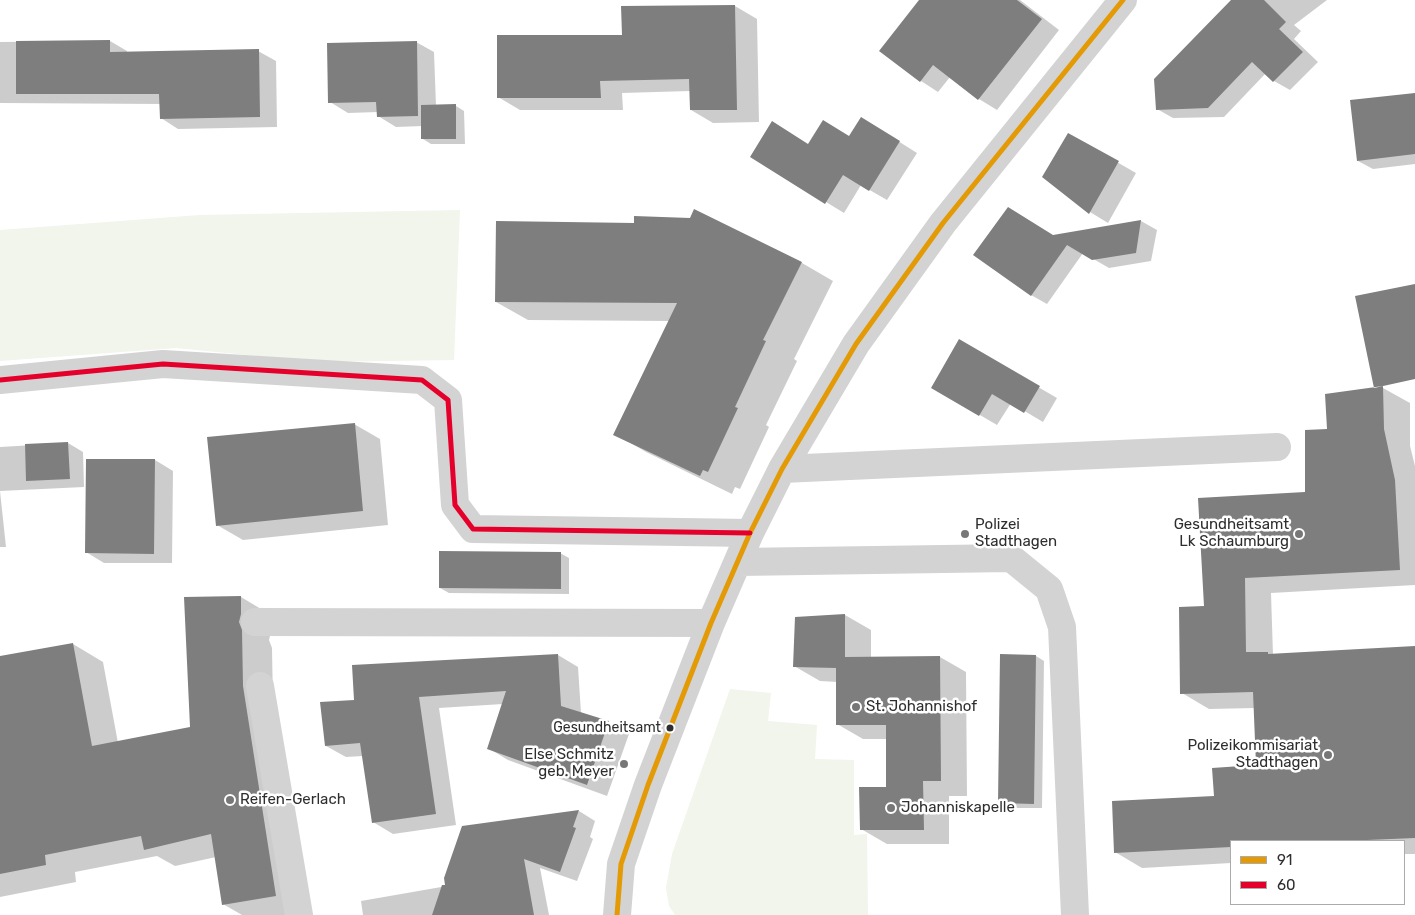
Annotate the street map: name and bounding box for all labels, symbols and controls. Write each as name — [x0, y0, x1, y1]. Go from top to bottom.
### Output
place label: Polizei Stadthagen — [975, 516, 1057, 551]
place label: Gesundheitsamt Lk Schaumburg — [1174, 516, 1289, 551]
marker: Polizei Stadthagen — [959, 528, 971, 540]
marker: Gesundheitsamt Lk Schaumburg — [1293, 528, 1305, 540]
place label: St. Johannishof — [866, 698, 977, 716]
marker: St. Johannishof — [850, 701, 862, 713]
place label: Gesundheitsamt — [553, 720, 661, 736]
marker: Gesundheitsamt — [665, 723, 675, 733]
place label: Polizeikommisariat Stadthagen — [1187, 737, 1318, 772]
place label: Else Schmitz geb. Meyer — [524, 746, 614, 781]
marker: Polizeikommisariat Stadthagen — [1322, 749, 1334, 761]
marker: Else Schmitz geb. Meyer — [618, 758, 630, 770]
place label: Reifen-Gerlach — [240, 791, 346, 809]
marker: Reifen-Gerlach — [224, 794, 236, 806]
place label: Johanniskapelle — [901, 799, 1015, 817]
marker: Johanniskapelle — [885, 802, 897, 814]
legend — [1230, 840, 1405, 905]
text: 91 — [1277, 851, 1292, 869]
text: 60 — [1277, 876, 1296, 894]

